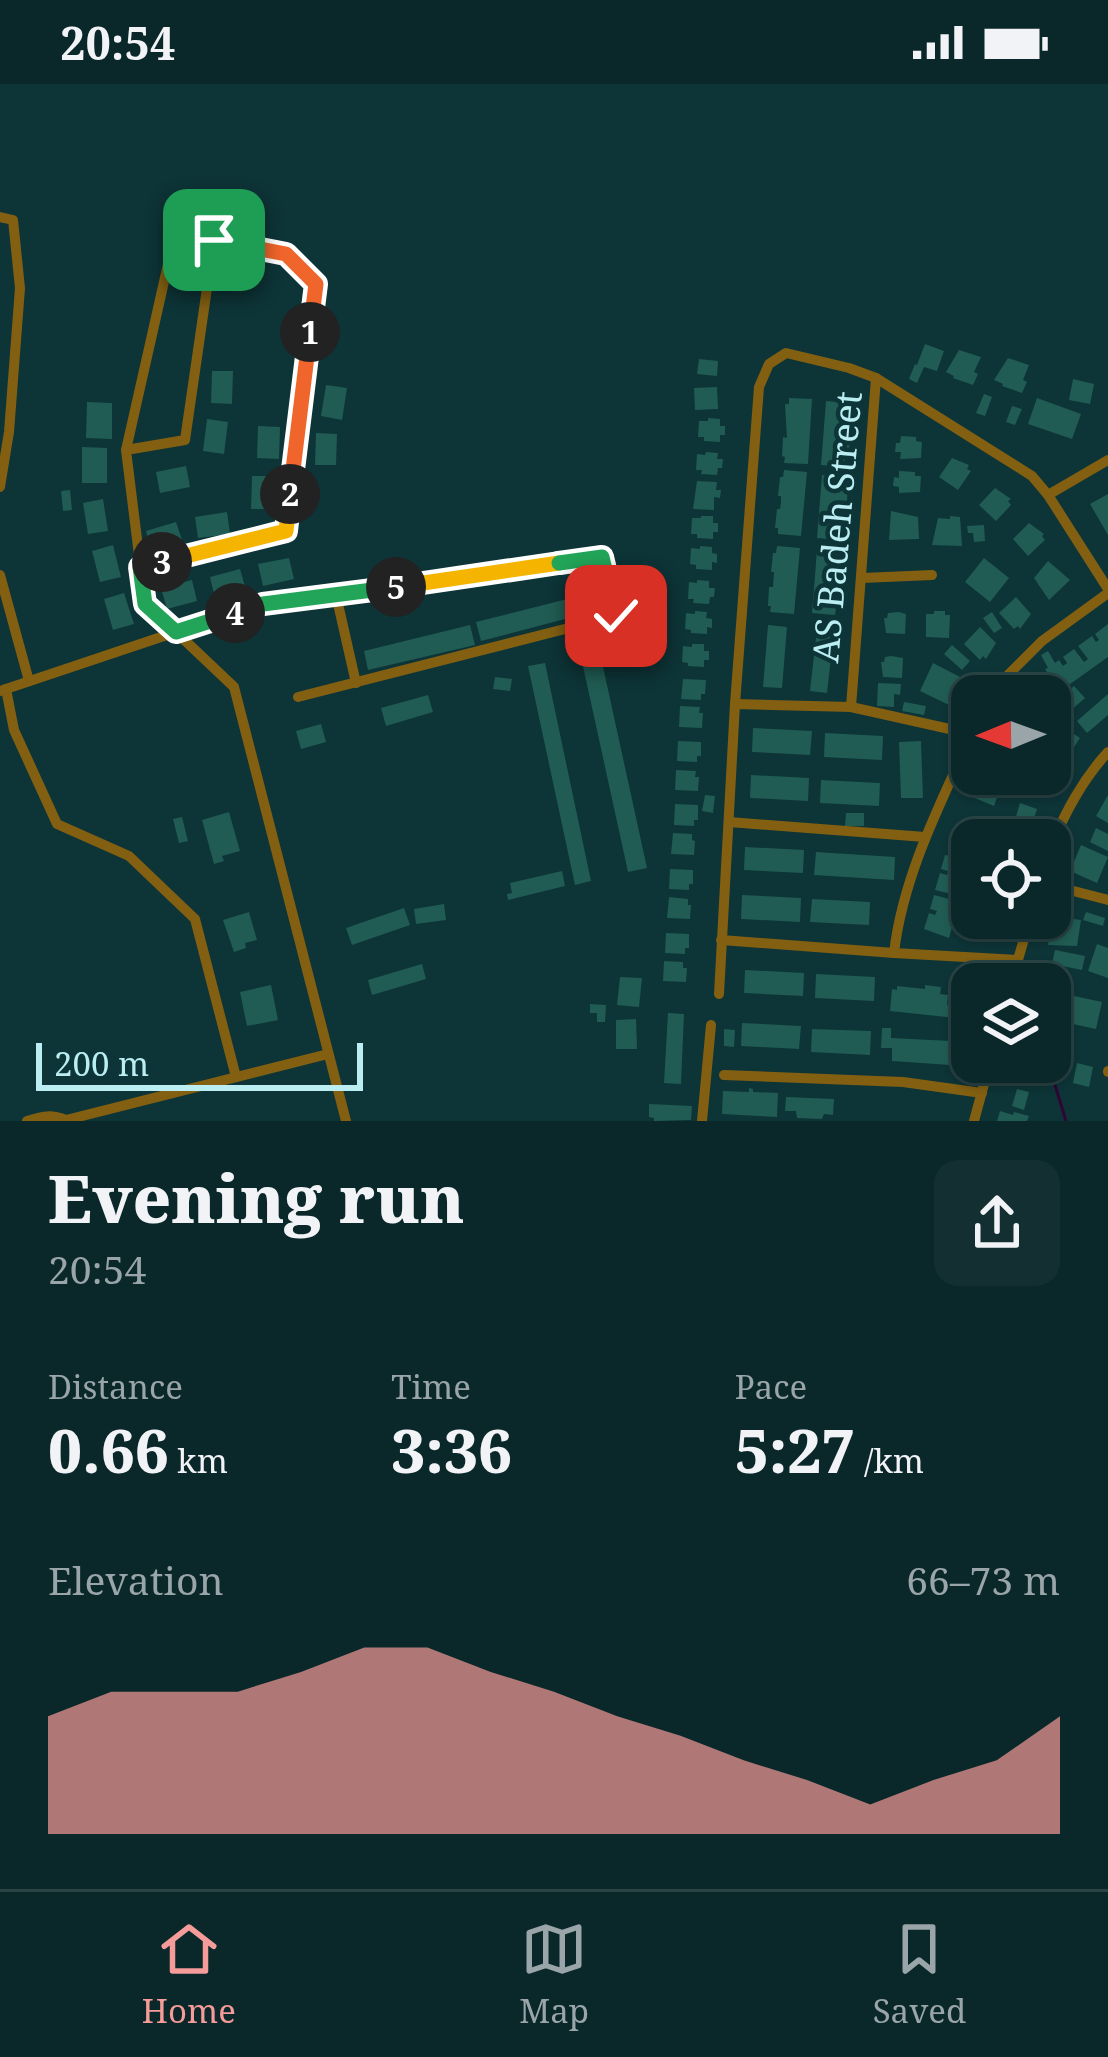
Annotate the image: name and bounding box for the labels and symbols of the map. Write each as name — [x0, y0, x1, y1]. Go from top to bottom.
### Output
pin — [163, 189, 265, 291]
pin: 1 — [280, 302, 340, 362]
street label: AS Badeh Street — [800, 389, 873, 665]
pin: 2 — [260, 464, 320, 524]
pin: 3 — [132, 532, 192, 592]
pin: 5 — [366, 557, 426, 617]
pin — [565, 565, 667, 667]
pin: 4 — [205, 583, 265, 643]
north arrow — [951, 675, 1071, 795]
scale bar — [36, 1037, 363, 1090]

